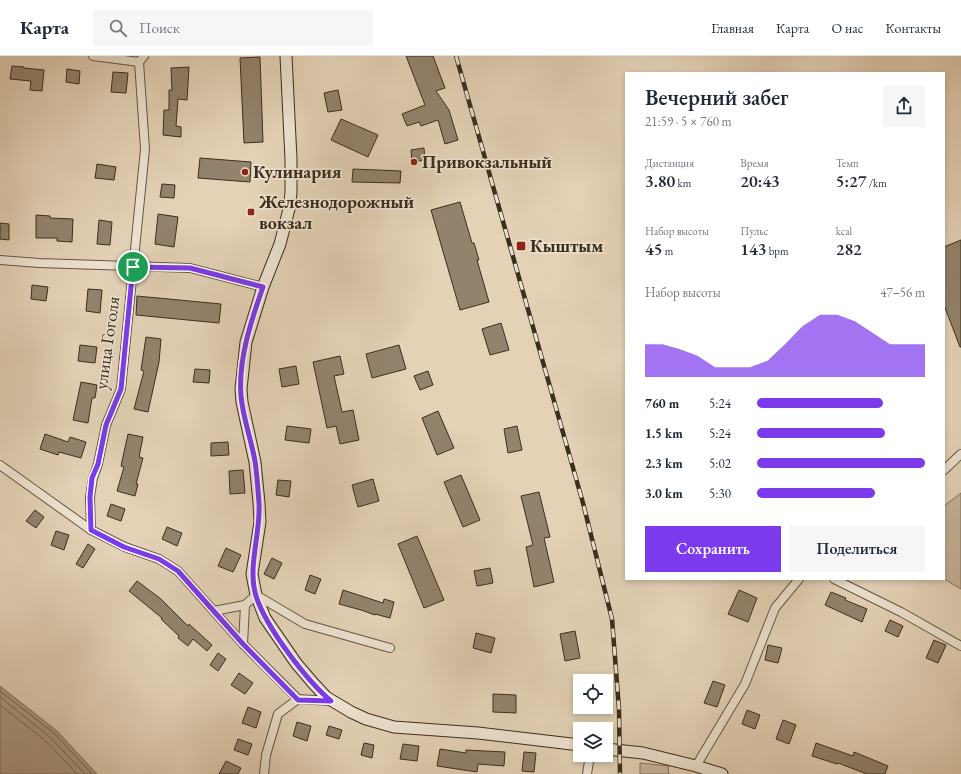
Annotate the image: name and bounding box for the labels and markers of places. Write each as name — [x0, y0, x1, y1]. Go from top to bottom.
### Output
place label: Привокзальный — [422, 150, 552, 173]
marker: Привокзальный — [409, 157, 419, 167]
place label: Кулинария — [253, 160, 342, 183]
marker: Кулинария — [240, 167, 250, 177]
place label: Железнодорожный вокзал — [258, 190, 414, 234]
marker: Железнодорожный вокзал — [246, 207, 256, 217]
place label: Кыштым — [530, 234, 603, 257]
marker: Кыштым — [515, 240, 527, 252]
pin — [116, 250, 150, 284]

